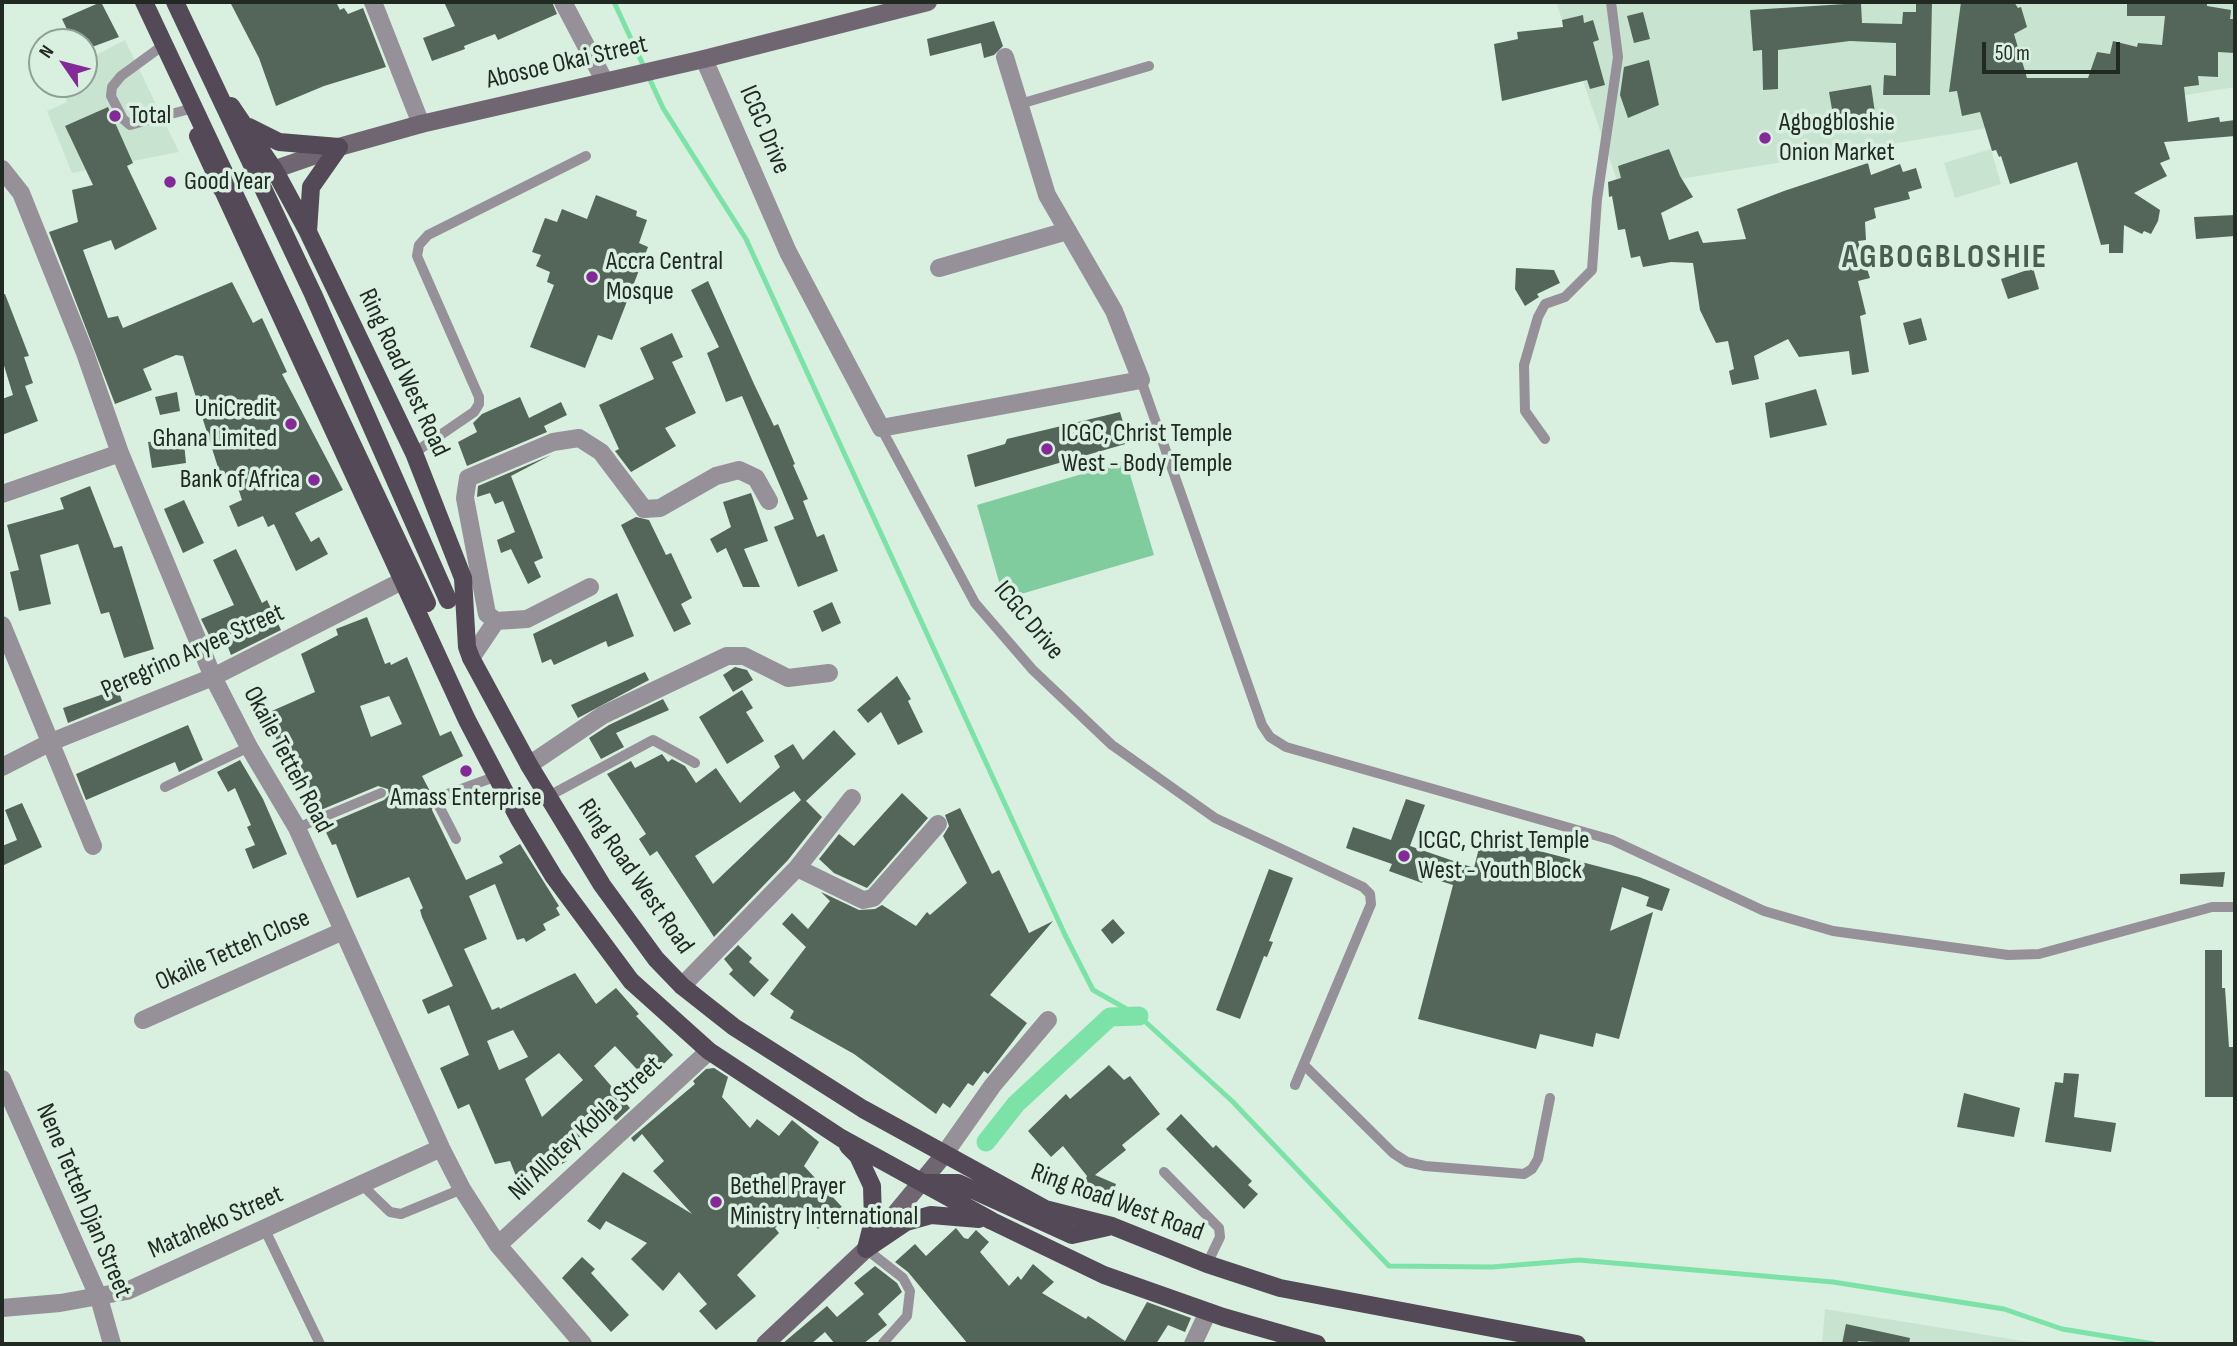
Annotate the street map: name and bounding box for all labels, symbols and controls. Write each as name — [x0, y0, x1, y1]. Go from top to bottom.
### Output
north arrow — [28, 28, 98, 98]
scale bar — [1985, 28, 2123, 72]
street label: Abosoe Okai Street — [483, 29, 651, 97]
text: N — [35, 41, 59, 63]
text: 50 m — [1995, 41, 2030, 66]
street label: ICGC Drive — [731, 81, 797, 179]
place label: Total — [129, 100, 171, 132]
place label: Agbogbloshie Onion Market — [1779, 107, 1895, 168]
marker: Total — [107, 108, 123, 124]
marker: Agbogbloshie Onion Market — [1757, 130, 1773, 146]
place label: Good Year — [184, 166, 271, 198]
marker: Good Year — [162, 174, 178, 190]
district label: AGBOGBLOSHIE — [1843, 239, 2047, 279]
place label: Accra Central Mosque — [606, 246, 723, 308]
marker: Accra Central Mosque — [584, 269, 600, 285]
street label: Ring Road West Road — [350, 284, 456, 462]
place label: UniCredit Ghana Limited — [153, 393, 277, 454]
marker: UniCredit Ghana Limited — [283, 416, 299, 432]
place label: ICGC, Christ Temple West - Body Temple — [1061, 418, 1233, 480]
marker: ICGC, Christ Temple West - Body Temple — [1039, 441, 1055, 457]
place label: Bank of Africa — [180, 464, 300, 496]
marker: Bank of Africa — [306, 472, 322, 488]
street label: ICGC Drive — [986, 575, 1070, 667]
street label: Peregrino Aryee Street — [97, 598, 289, 706]
street label: Okaile Tetteh Road — [235, 682, 339, 838]
marker: Amass Enterprise — [458, 763, 474, 779]
place label: Amass Enterprise — [390, 782, 542, 814]
street label: Ring Road West Road — [570, 794, 700, 960]
place label: ICGC, Christ Temple West - Youth Block — [1418, 825, 1590, 886]
marker: ICGC, Christ Temple West - Youth Block — [1396, 848, 1412, 864]
street label: Okaile Tetteh Close — [151, 903, 315, 999]
street label: Nii Allotey Kobla Street — [503, 1050, 669, 1208]
street label: Nene Tetteh Djan Street — [28, 1099, 138, 1303]
street label: Ring Road West Road — [1026, 1157, 1208, 1249]
place label: Bethel Prayer Ministry International — [730, 1171, 918, 1232]
street label: Mataheko Street — [144, 1179, 288, 1267]
marker: Bethel Prayer Ministry International — [708, 1194, 724, 1210]

